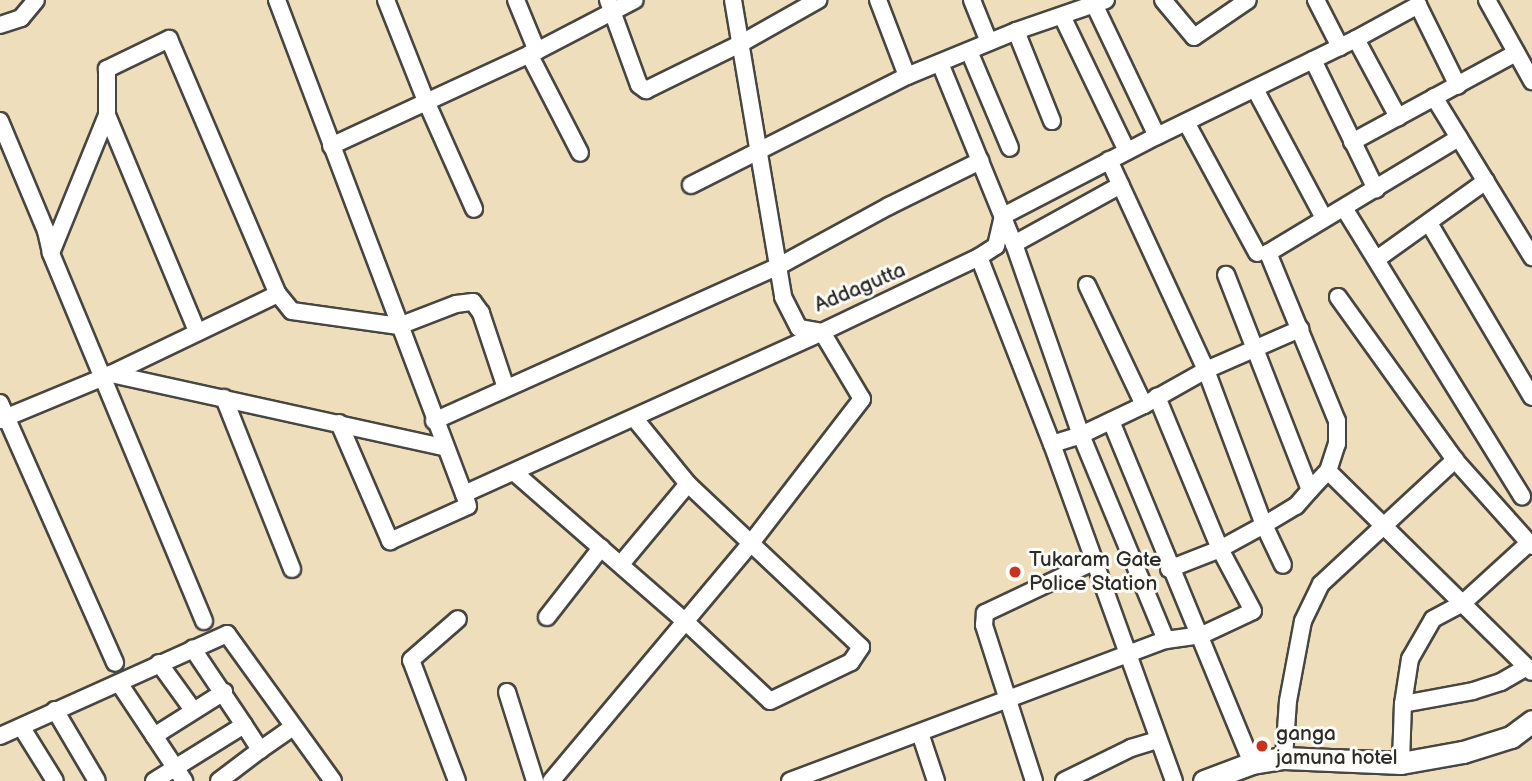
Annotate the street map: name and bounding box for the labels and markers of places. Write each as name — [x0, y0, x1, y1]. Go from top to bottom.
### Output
place label: Tukaram Gate Police Station — [1029, 547, 1162, 597]
marker: Tukaram Gate Police Station — [1007, 564, 1023, 580]
place label: ganga jamuna hotel — [1276, 721, 1397, 771]
marker: ganga jamuna hotel — [1254, 738, 1270, 754]

